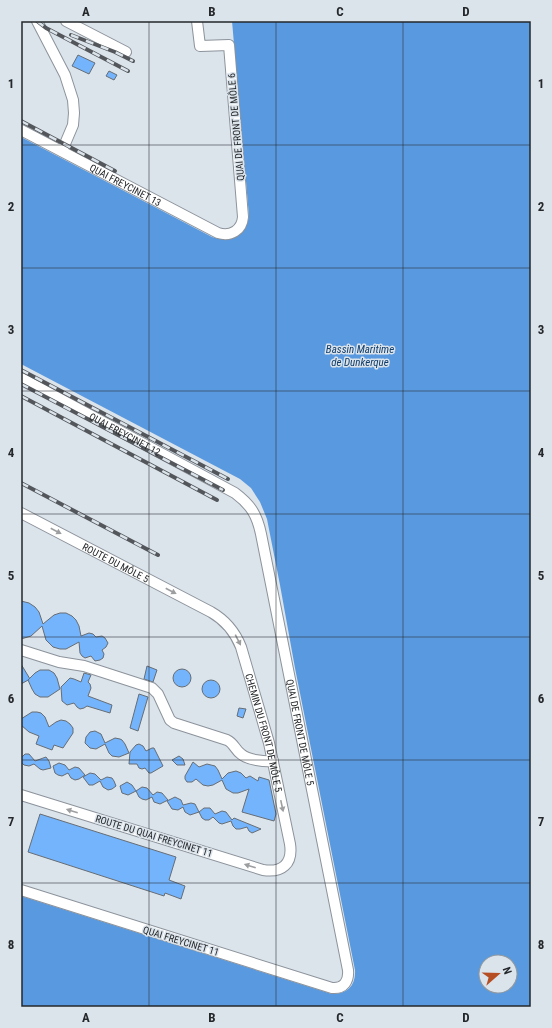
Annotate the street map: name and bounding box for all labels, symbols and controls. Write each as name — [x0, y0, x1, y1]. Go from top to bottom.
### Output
text: A — [82, 4, 90, 19]
text: B — [208, 4, 216, 19]
text: C — [336, 4, 344, 19]
text: D — [462, 4, 470, 19]
street label: QUAI DE FRONT DE MÔLE 6 — [225, 73, 246, 181]
text: 1 — [8, 76, 14, 91]
text: 1 — [538, 76, 544, 91]
street label: QUAI FREYCINET 13 — [88, 162, 163, 208]
text: 2 — [8, 199, 15, 214]
text: 2 — [538, 199, 545, 214]
text: 3 — [8, 322, 14, 337]
text: 3 — [538, 322, 544, 337]
water label: Bassin Maritime de Dunkerque — [326, 343, 394, 369]
street label: QUAI FREYCINET 12 — [88, 410, 162, 457]
text: 4 — [8, 445, 15, 460]
text: 4 — [538, 445, 545, 460]
one-way arrow — [50, 527, 61, 534]
street label: ROUTE DU MÔLE 5 — [81, 541, 151, 584]
text: 5 — [8, 568, 15, 583]
text: 5 — [538, 568, 545, 583]
one-way arrow — [165, 588, 176, 594]
one-way arrow — [234, 634, 241, 646]
street label: CHEMIN DU FRONT DE MÔLE 5 — [243, 672, 285, 793]
street label: QUAI DE FRONT DE MÔLE 5 — [285, 678, 317, 786]
text: 6 — [8, 691, 15, 706]
text: 6 — [538, 691, 545, 706]
one-way arrow — [280, 800, 286, 812]
one-way arrow — [66, 808, 78, 814]
street label: ROUTE DU QUAI FREYCINET 11 — [94, 813, 214, 859]
text: 7 — [8, 814, 15, 829]
text: 7 — [538, 814, 545, 829]
one-way arrow — [244, 863, 256, 869]
street label: QUAI FREYCINET 11 — [142, 924, 220, 958]
text: 8 — [8, 937, 14, 952]
text: 8 — [538, 937, 544, 952]
north arrow — [478, 954, 518, 994]
text: N — [500, 965, 514, 976]
text: A — [82, 1010, 90, 1025]
text: B — [208, 1010, 216, 1025]
text: C — [336, 1010, 344, 1025]
text: D — [462, 1010, 470, 1025]

